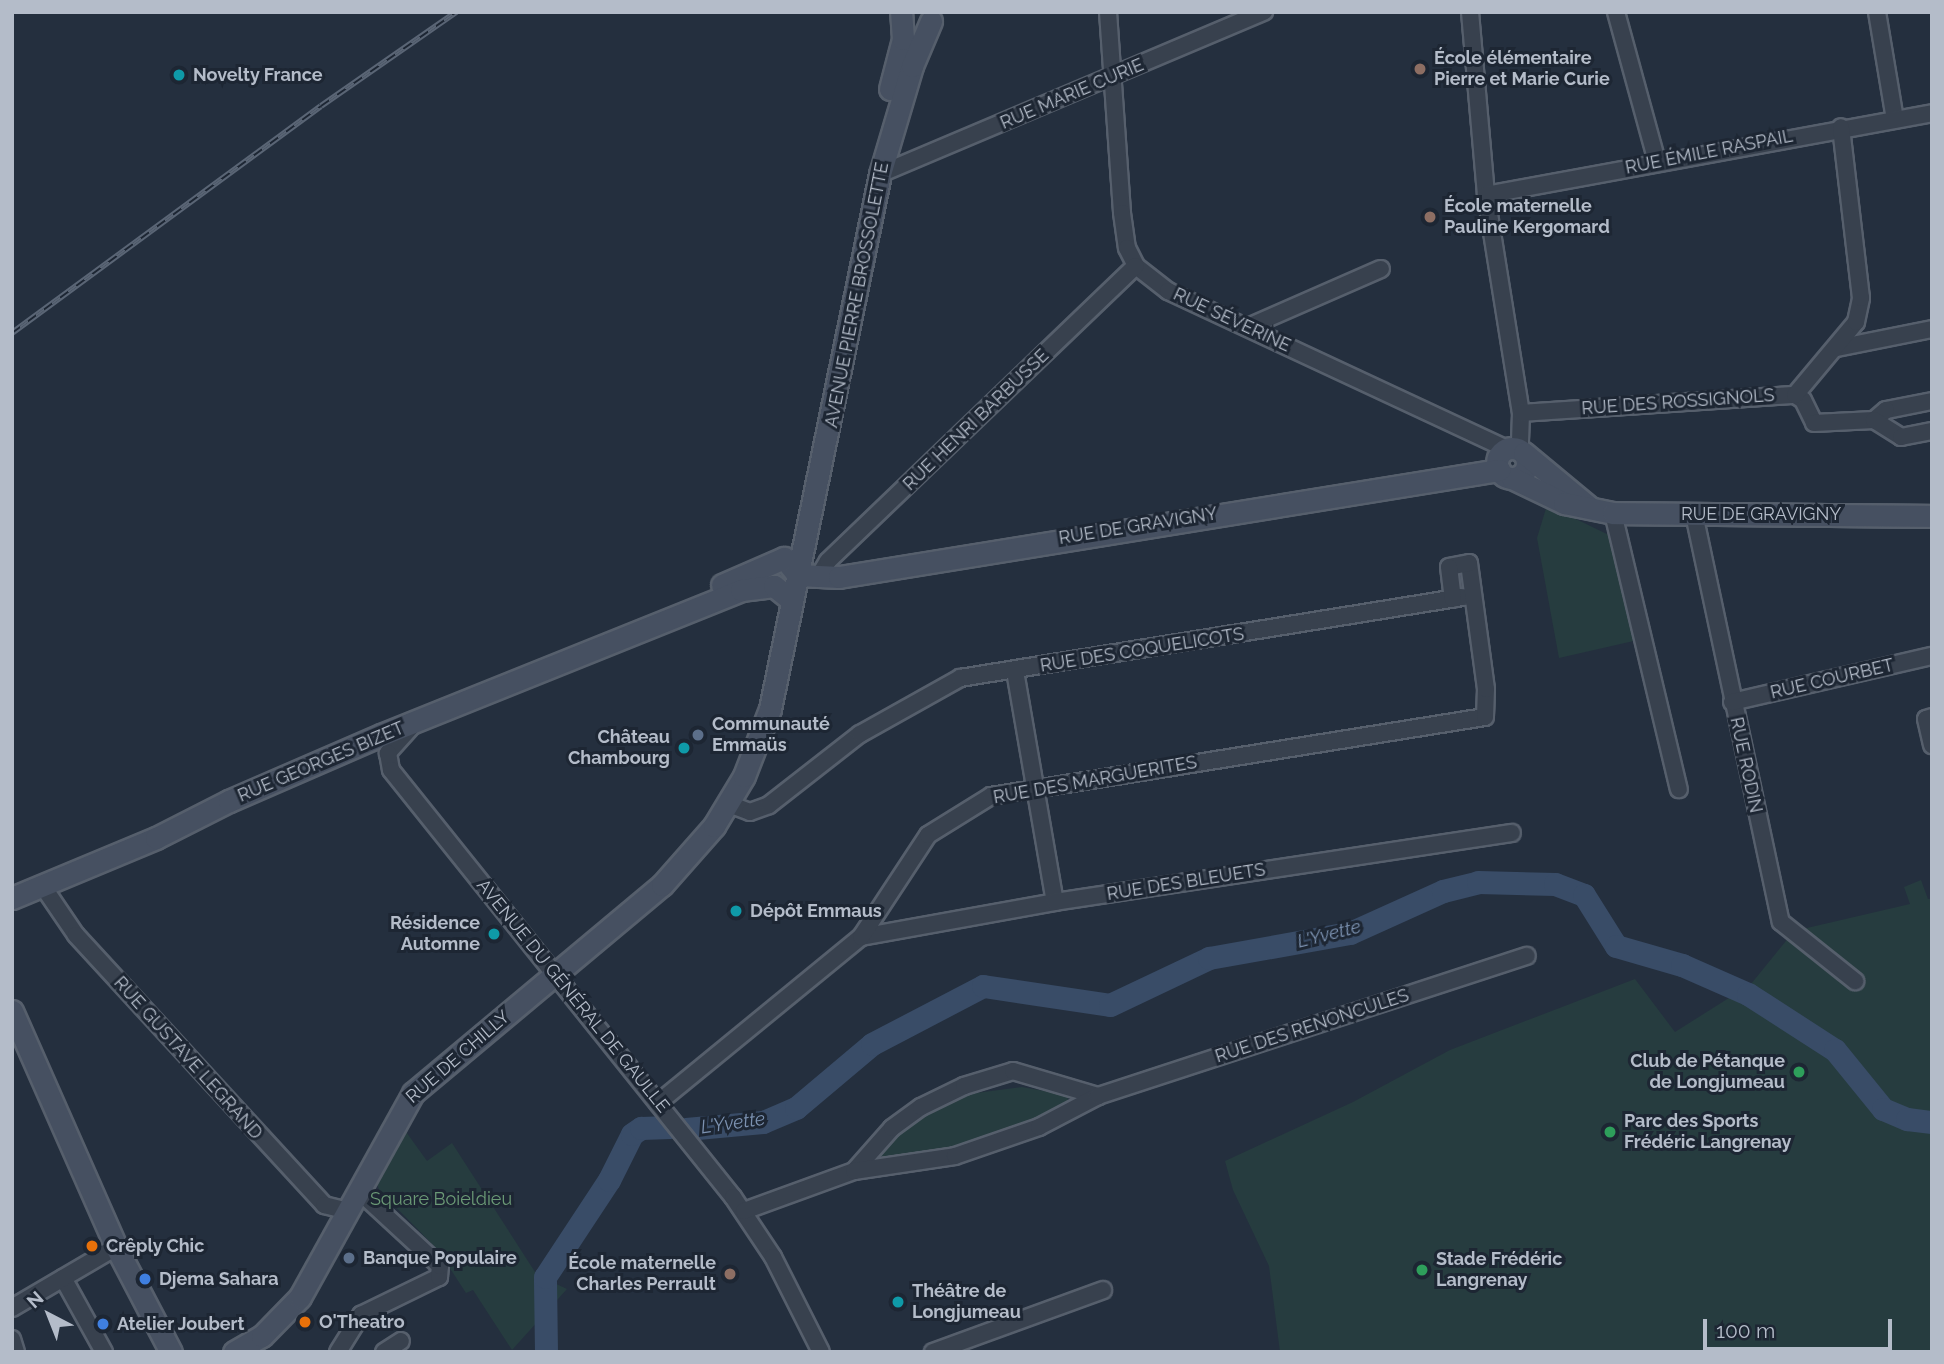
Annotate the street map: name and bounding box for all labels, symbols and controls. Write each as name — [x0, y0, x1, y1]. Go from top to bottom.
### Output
place label: École élémentaire Pierre et Marie Curie — [1434, 48, 1610, 90]
street label: RUE MARIE CURIE — [997, 54, 1147, 134]
marker: École élémentaire Pierre et Marie Curie — [1412, 61, 1428, 77]
place label: Novelty France — [193, 64, 323, 86]
marker: Novelty France — [171, 67, 187, 83]
street label: RUE ÉMILE RASPAIL — [1623, 125, 1795, 179]
street label: AVENUE PIERRE BROSSOLETTE — [821, 160, 893, 430]
place label: École maternelle Pauline Kergomard — [1444, 196, 1610, 238]
marker: École maternelle Pauline Kergomard — [1422, 209, 1438, 225]
street label: RUE SÉVERINE — [1170, 283, 1294, 357]
street label: RUE HENRI BARBUSSE — [899, 345, 1053, 495]
street label: RUE DES ROSSIGNOLS — [1581, 384, 1775, 420]
street label: RUE DE GRAVIGNY — [1057, 503, 1219, 549]
street label: RUE DE GRAVIGNY — [1681, 503, 1841, 525]
street label: RUE DES COQUELICOTS — [1039, 623, 1245, 677]
street label: RUE COURBET — [1768, 654, 1896, 704]
place label: Communauté Emmaüs — [712, 714, 830, 756]
street label: RUE RODIN — [1725, 715, 1767, 815]
street label: RUE GEORGES BIZET — [235, 717, 407, 807]
place label: Château Chambourg — [568, 727, 670, 770]
marker: Communauté Emmaüs — [690, 727, 706, 743]
marker: Château Chambourg — [676, 740, 692, 756]
street label: RUE DES MARGUERITES — [992, 751, 1198, 809]
street label: RUE DES BLEUETS — [1105, 859, 1267, 905]
street label: AVENUE DU GÉNÉRAL DE GAULLE — [472, 875, 674, 1117]
place label: Dépôt Emmaus — [750, 900, 882, 922]
marker: Dépôt Emmaus — [728, 903, 744, 919]
place label: Résidence Automne — [390, 913, 480, 956]
water label: L'Yvette — [1295, 915, 1363, 953]
marker: Résidence Automne — [486, 926, 502, 942]
street label: RUE GUSTAVE LEGRAND — [109, 972, 267, 1144]
street label: RUE DES RENONCULES — [1212, 984, 1412, 1068]
street label: RUE DE CHILLY — [402, 1006, 514, 1108]
place label: Club de Pétanque de Longjumeau — [1630, 1051, 1785, 1094]
marker: Club de Pétanque de Longjumeau — [1791, 1064, 1807, 1080]
water label: L'Yvette — [699, 1107, 767, 1139]
place label: Parc des Sports Frédéric Langrenay — [1624, 1111, 1791, 1154]
marker: Parc des Sports Frédéric Langrenay — [1602, 1124, 1618, 1140]
park label: Square Boieldieu — [370, 1188, 512, 1210]
place label: Crêply Chic — [106, 1235, 205, 1257]
marker: Crêply Chic — [84, 1238, 100, 1254]
place label: Banque Populaire — [363, 1247, 517, 1269]
place label: Stade Frédéric Langrenay — [1436, 1249, 1562, 1292]
marker: Banque Populaire — [341, 1250, 357, 1266]
place label: École maternelle Charles Perrault — [568, 1253, 716, 1296]
marker: Stade Frédéric Langrenay — [1414, 1262, 1430, 1278]
marker: École maternelle Charles Perrault — [722, 1266, 738, 1282]
place label: Djema Sahara — [159, 1268, 279, 1290]
marker: Djema Sahara — [137, 1271, 153, 1287]
north arrow — [14, 1280, 84, 1350]
place label: Théâtre de Longjumeau — [912, 1281, 1021, 1324]
text: N — [22, 1286, 48, 1312]
marker: Théâtre de Longjumeau — [890, 1294, 906, 1310]
scale bar — [1706, 1304, 1895, 1348]
place label: O'Theatro — [319, 1311, 405, 1333]
place label: Atelier Joubert — [117, 1313, 245, 1335]
marker: O'Theatro — [297, 1314, 313, 1330]
marker: Atelier Joubert — [95, 1316, 111, 1332]
text: 100 m — [1716, 1318, 1775, 1343]

